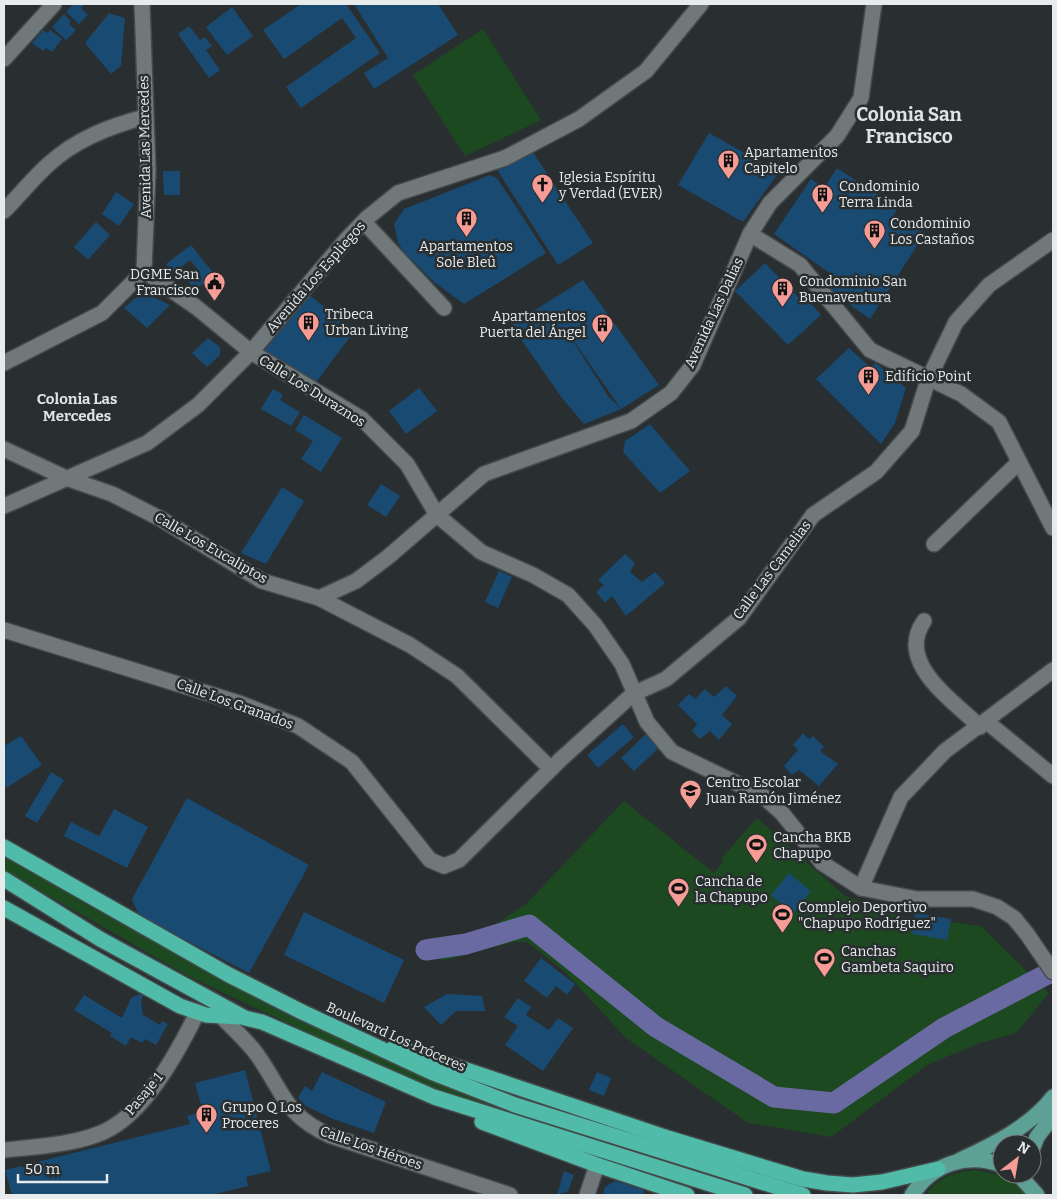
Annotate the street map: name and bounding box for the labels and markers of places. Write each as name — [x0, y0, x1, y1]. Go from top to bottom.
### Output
place label: Apartamentos Capitelo — [744, 144, 838, 177]
building icon: Apartamentos Capitelo — [716, 148, 740, 179]
place label: Iglesia Espíritu y Verdad (EVER) — [558, 169, 662, 202]
church icon: Iglesia Espíritu y Verdad (EVER) — [531, 173, 555, 204]
place label: Condominio Terra Linda — [839, 178, 920, 211]
building icon: Condominio Terra Linda — [811, 182, 835, 213]
building icon: Apartamentos Sole Bleû — [454, 206, 478, 237]
place label: Condominio Los Castaños — [890, 215, 974, 248]
building icon: Condominio Los Castaños — [862, 219, 886, 250]
place label: Apartamentos Sole Bleû — [419, 238, 513, 271]
place label: DGME San Francisco — [130, 266, 199, 299]
public building icon: DGME San Francisco — [203, 270, 227, 301]
place label: Condominio San Buenaventura — [799, 273, 907, 306]
building icon: Condominio San Buenaventura — [771, 277, 795, 308]
place label: Tribeca Urban Living — [325, 306, 409, 339]
place label: Apartamentos Puerta del Ángel — [479, 308, 586, 341]
building icon: Tribeca Urban Living — [297, 310, 321, 341]
building icon: Apartamentos Puerta del Ángel — [590, 312, 614, 343]
building icon: Edificio Point — [857, 364, 881, 395]
place label: Edificio Point — [885, 368, 971, 385]
place label: Centro Escolar Juan Ramón Jiménez — [705, 774, 842, 807]
school or university icon: Centro Escolar Juan Ramón Jiménez — [678, 778, 702, 809]
place label: Cancha BKB Chapupo — [773, 829, 851, 862]
sports icon: Cancha BKB Chapupo — [745, 833, 769, 864]
place label: Cancha de la Chapupo — [695, 873, 768, 906]
sports icon: Cancha de la Chapupo — [667, 877, 691, 908]
place label: Complejo Deportivo "Chapupo Rodríguez" — [798, 899, 936, 932]
sports icon: Complejo Deportivo "Chapupo Rodríguez" — [770, 903, 794, 934]
place label: Canchas Gambeta Saquiro — [841, 943, 954, 976]
sports icon: Canchas Gambeta Saquiro — [813, 947, 837, 978]
place label: Grupo Q Los Proceres — [222, 1099, 302, 1132]
building icon: Grupo Q Los Proceres — [194, 1103, 218, 1134]

